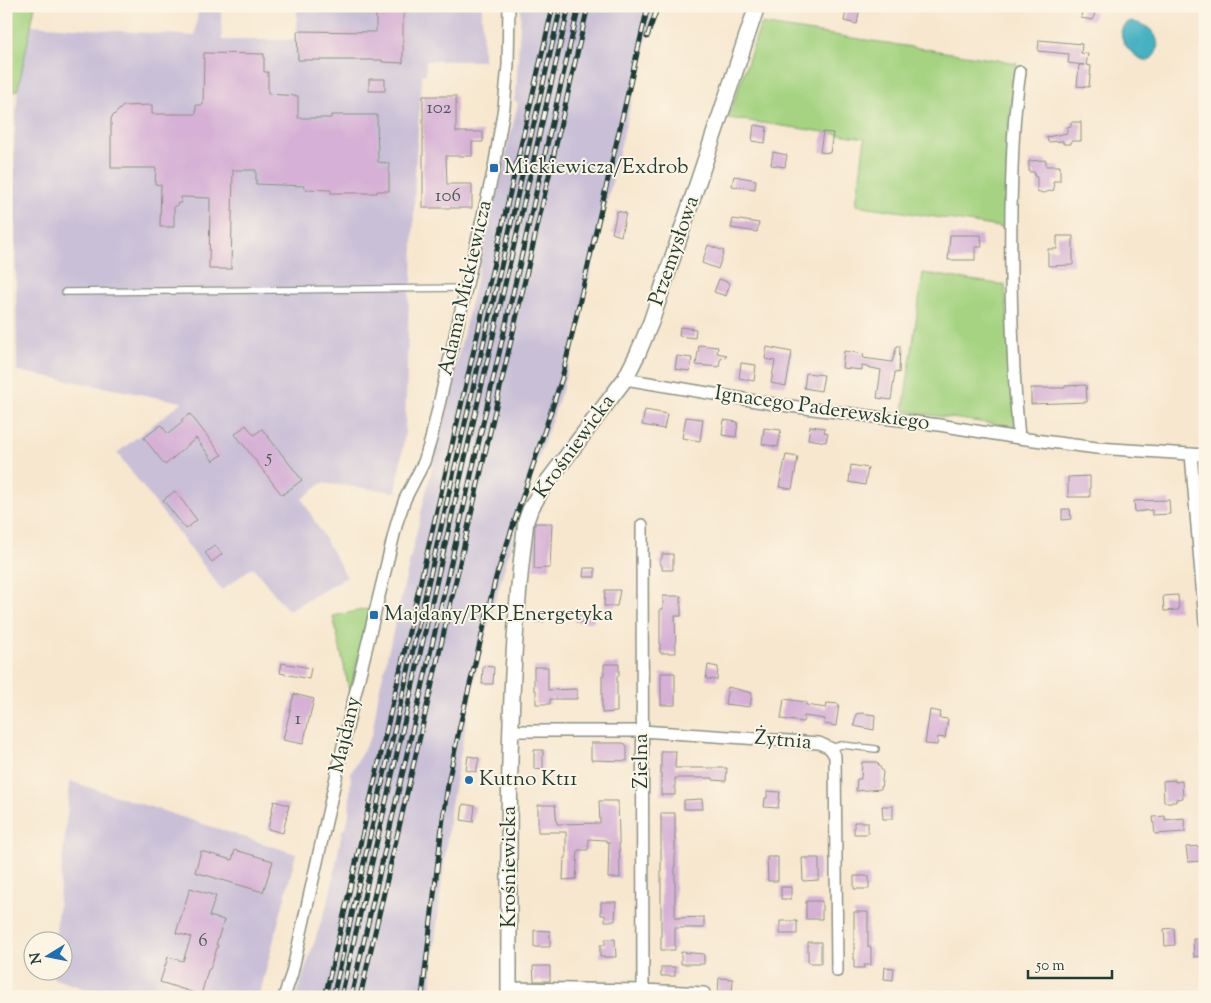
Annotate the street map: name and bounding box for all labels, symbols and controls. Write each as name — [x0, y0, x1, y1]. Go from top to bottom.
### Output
house number: 102 — [426, 95, 452, 122]
place label: Mickiewicza/Exdrob — [504, 153, 688, 183]
marker: Mickiewicza/Exdrob — [488, 162, 500, 174]
house number: 106 — [435, 183, 461, 210]
street label: Przemysłowa — [642, 192, 708, 310]
street label: Adama Mickiewicza — [431, 197, 501, 379]
street label: Ignacego Paderewskiego — [713, 379, 931, 439]
street label: Krośniewicka — [527, 388, 623, 505]
house number: 5 — [265, 444, 273, 471]
place label: Majdany/PKP_Energetyka — [384, 600, 614, 630]
marker: Majdany/PKP_Energetyka — [368, 609, 380, 621]
street label: Majdany — [323, 693, 370, 777]
house number: 1 — [295, 706, 302, 733]
street label: Żytnia — [753, 724, 813, 758]
street label: Zielna — [627, 733, 657, 789]
place label: Kutno Kt11 — [479, 765, 577, 795]
marker: Kutno Kt11 — [463, 774, 475, 786]
street label: Krośniewicka — [495, 806, 525, 928]
house number: 6 — [198, 928, 208, 955]
north arrow — [22, 930, 72, 980]
scale bar — [1028, 948, 1112, 980]
text: N — [26, 951, 48, 965]
text: 50 m — [1035, 956, 1065, 977]

